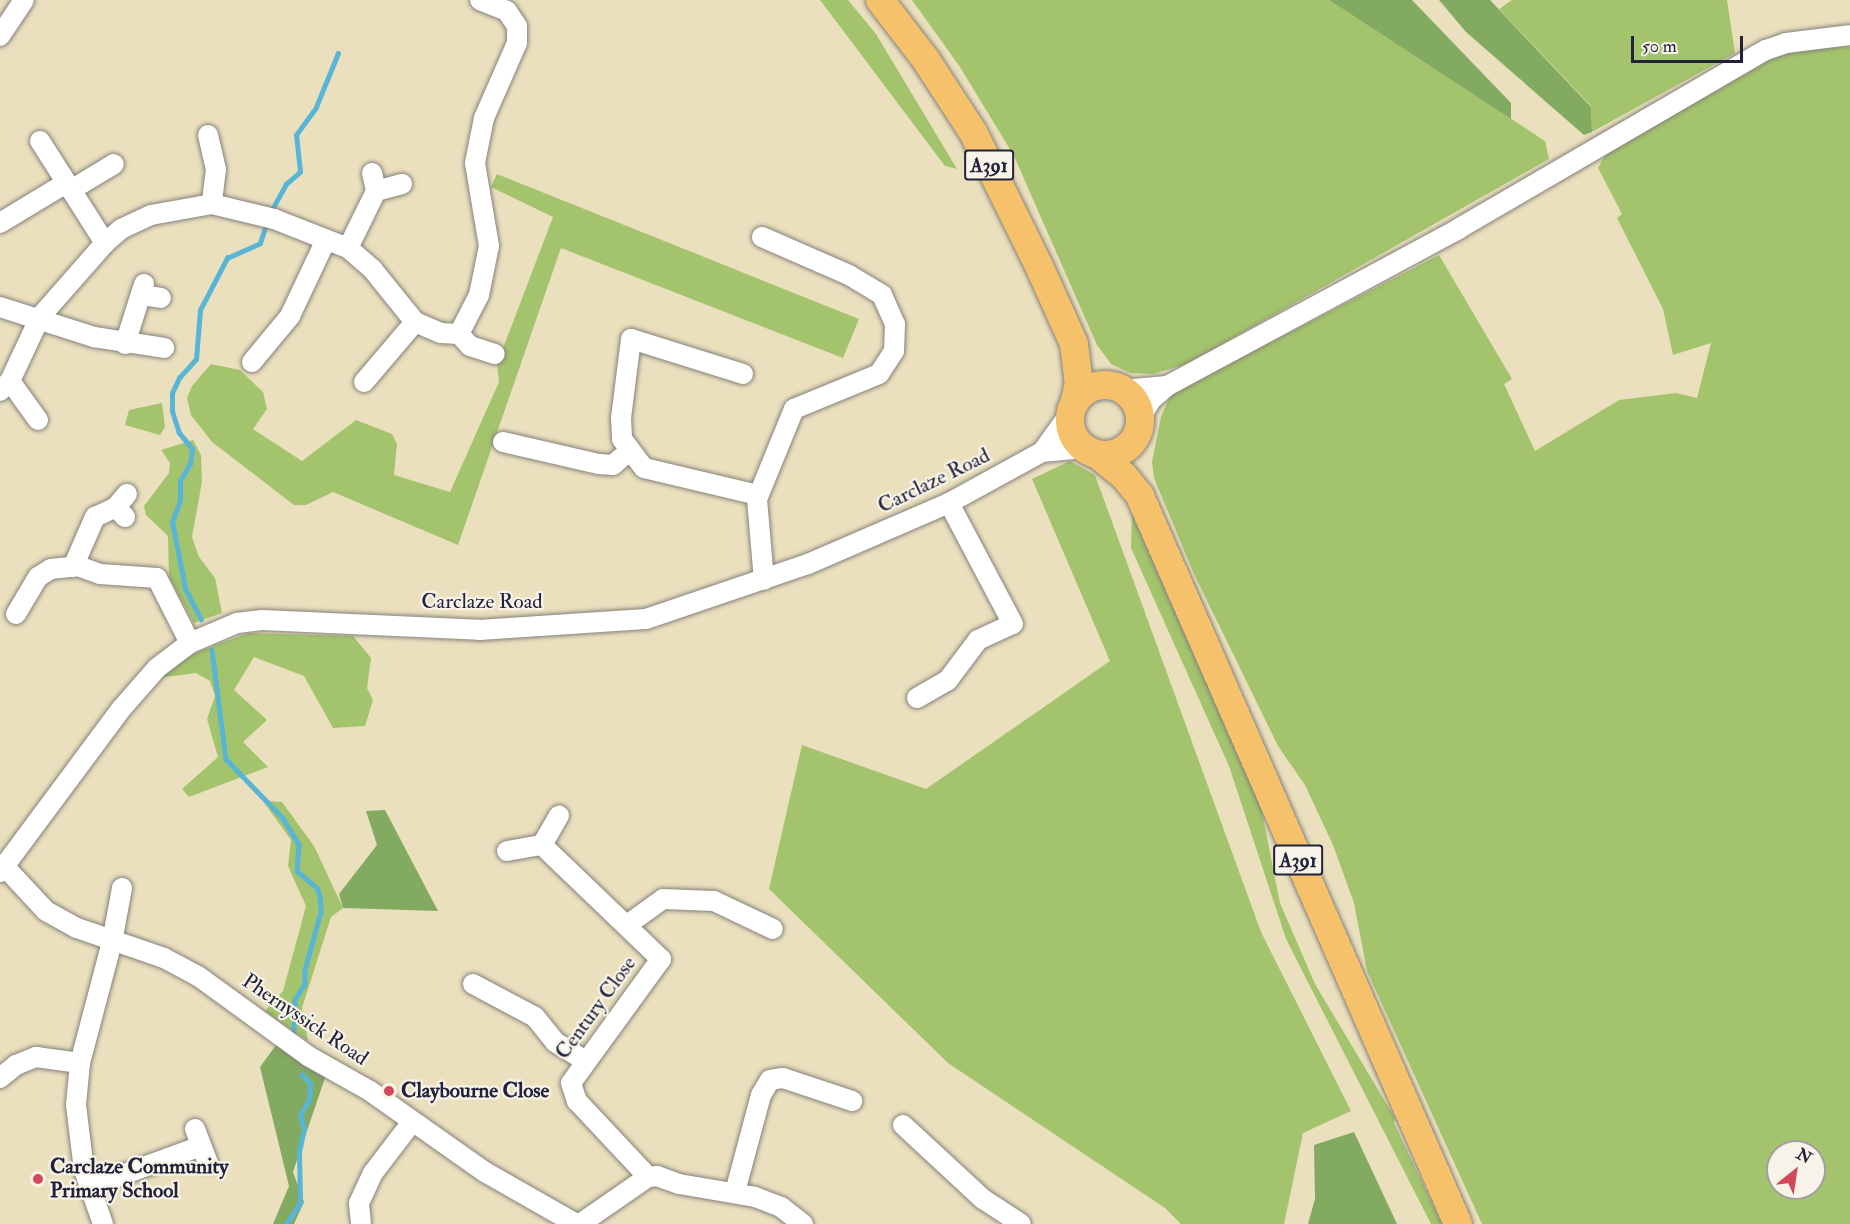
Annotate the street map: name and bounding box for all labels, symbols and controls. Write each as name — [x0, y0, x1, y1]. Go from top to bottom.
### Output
scale bar — [1634, 24, 1746, 62]
text: 50 m — [1642, 35, 1677, 58]
road number: A391 — [964, 148, 1014, 182]
street label: Carclaze Road — [874, 443, 994, 519]
street label: Carclaze Road — [421, 589, 543, 615]
road number: A391 — [1272, 843, 1324, 877]
street label: Century Close — [550, 952, 642, 1064]
street label: Phernyssick Road — [237, 969, 373, 1071]
place label: Claybourne Close — [401, 1078, 549, 1104]
marker: Claybourne Close — [382, 1084, 396, 1098]
north arrow — [1766, 1140, 1826, 1200]
text: N — [1793, 1144, 1815, 1168]
place label: Carclaze Community Primary School — [50, 1154, 229, 1204]
marker: Carclaze Community Primary School — [31, 1172, 45, 1186]

